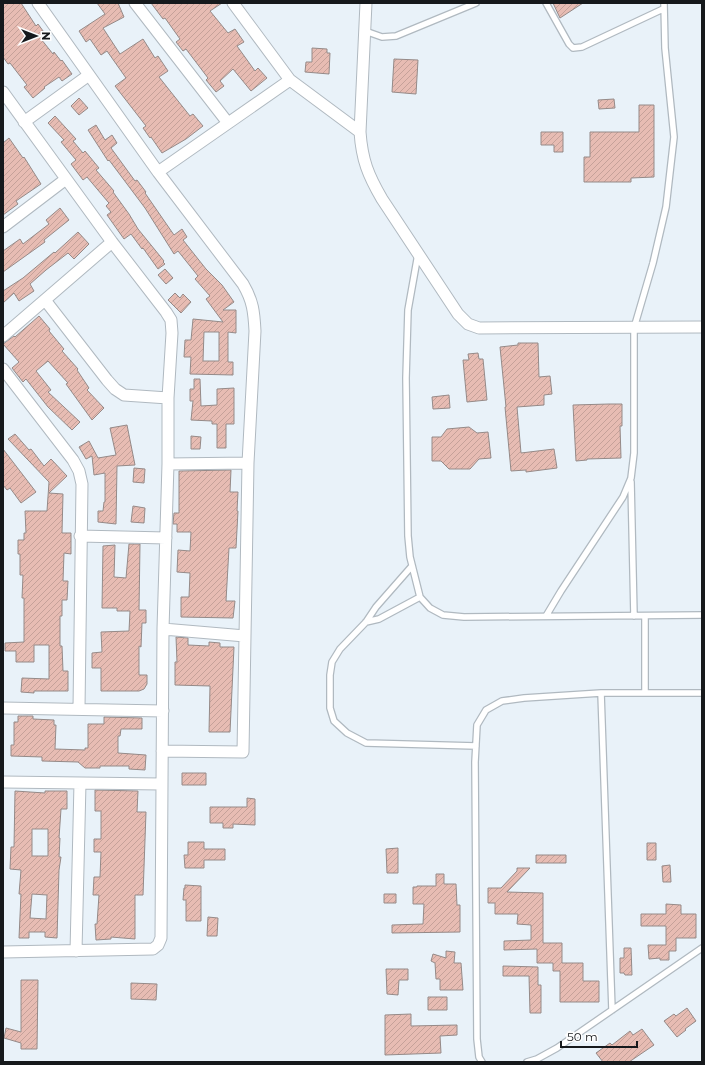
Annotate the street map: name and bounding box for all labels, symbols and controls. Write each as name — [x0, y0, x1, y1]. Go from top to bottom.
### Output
north arrow — [16, 16, 56, 56]
text: N — [39, 32, 53, 40]
scale bar — [561, 1023, 637, 1049]
text: 50 m — [567, 1029, 598, 1044]

